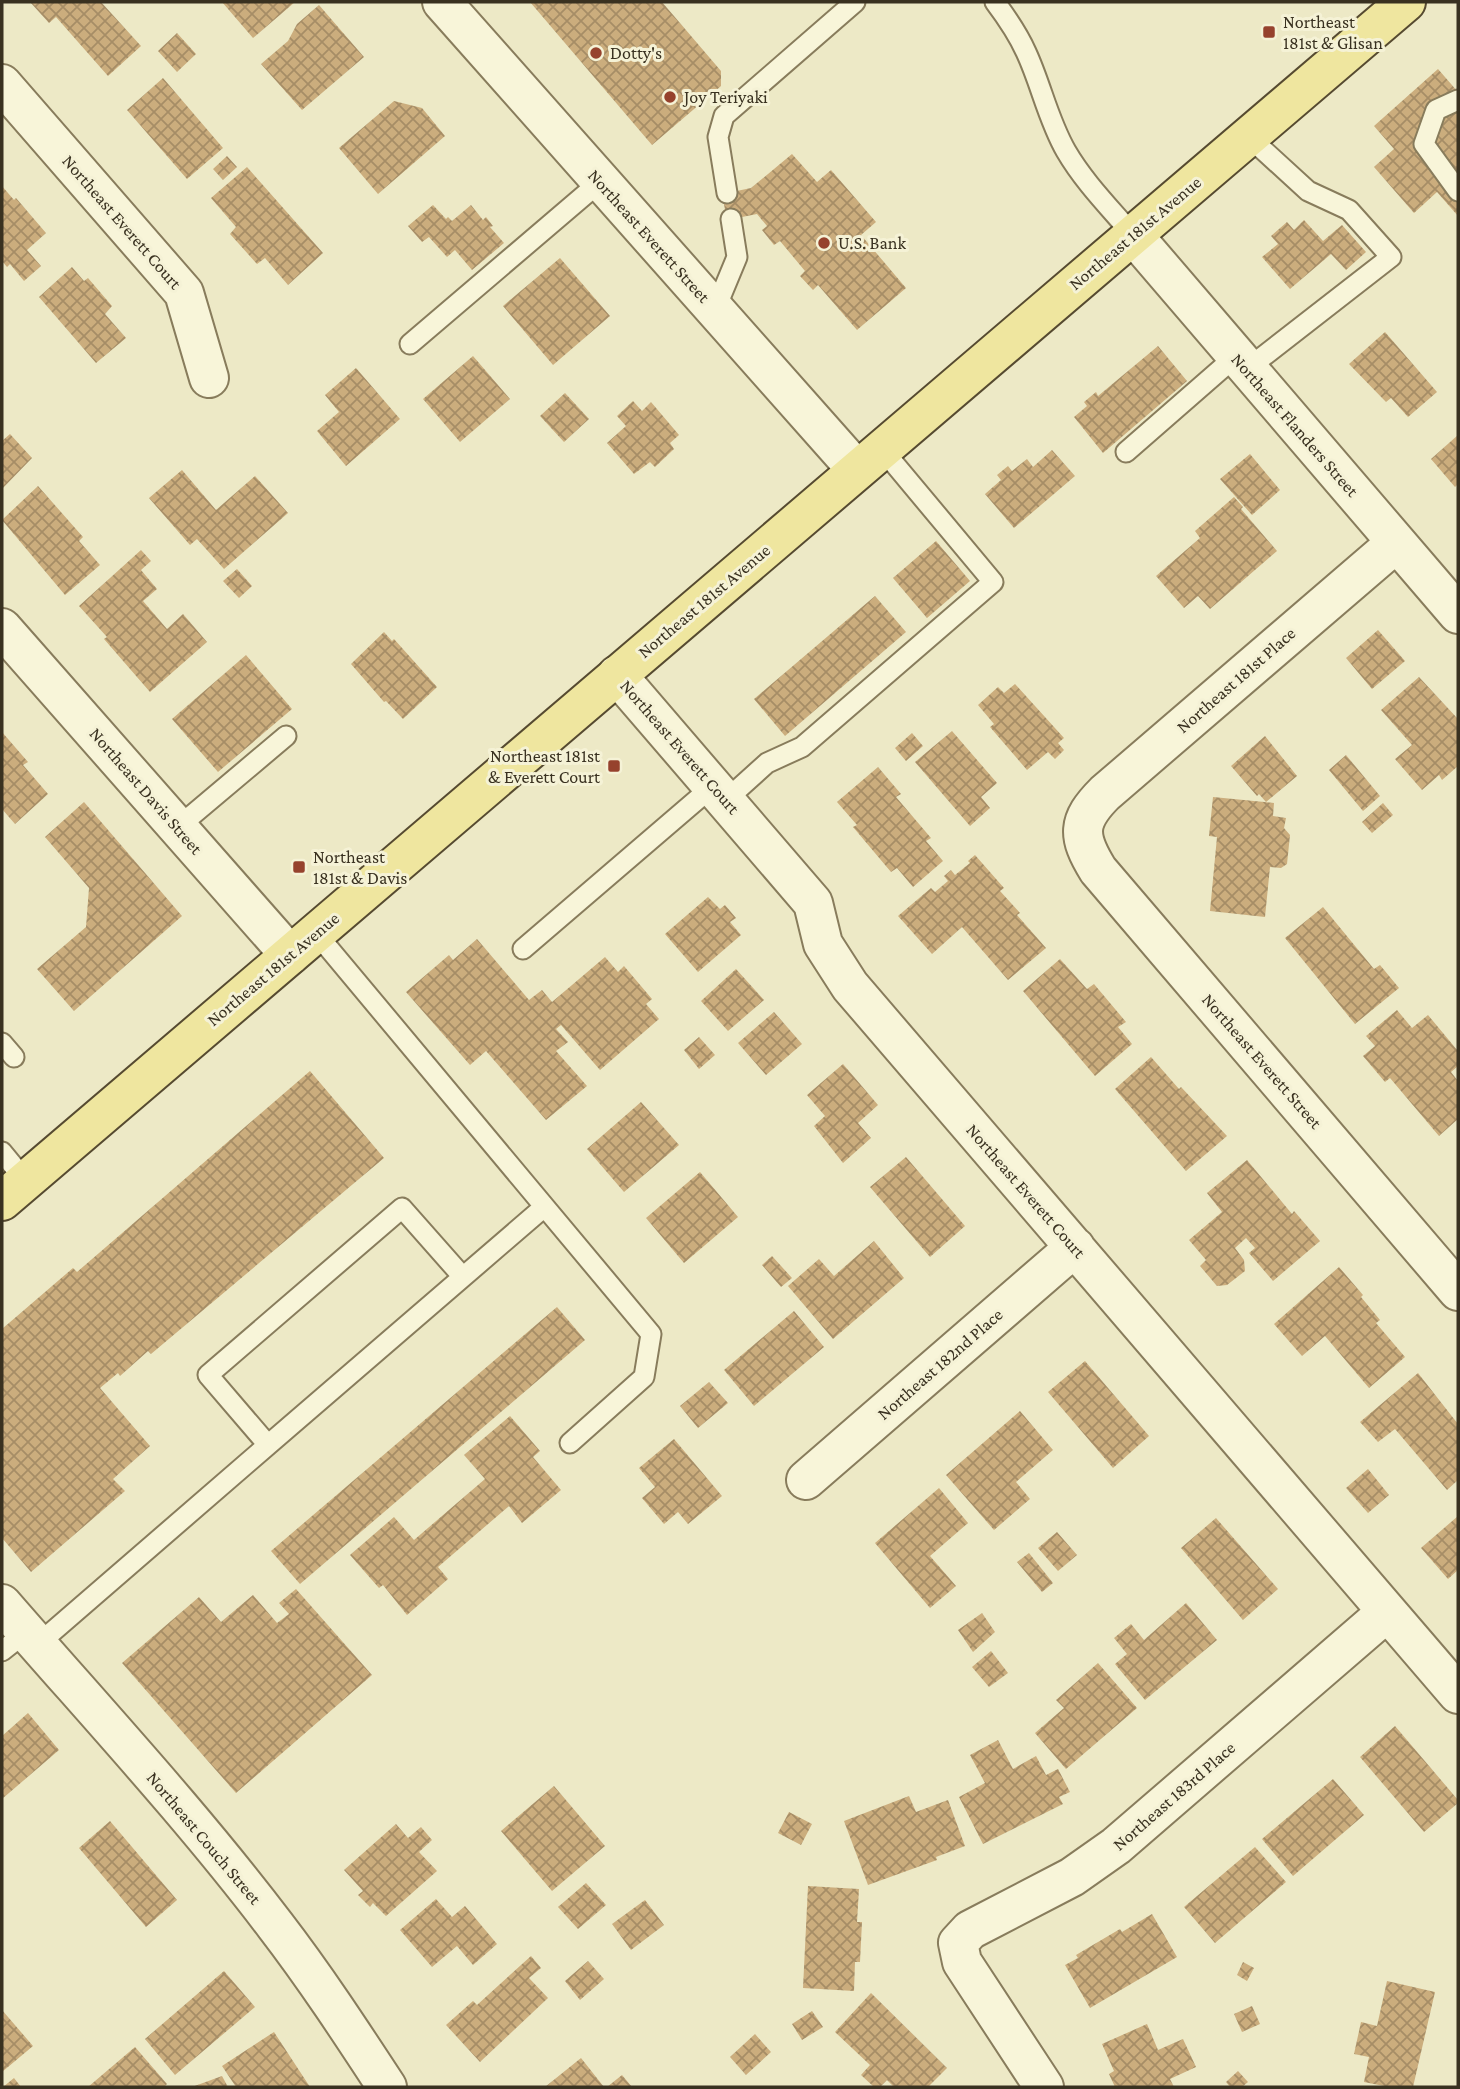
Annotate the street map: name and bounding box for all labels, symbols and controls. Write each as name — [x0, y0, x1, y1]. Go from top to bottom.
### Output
place label: Northeast 181st & Glisan — [1283, 12, 1383, 53]
marker: Northeast 181st & Glisan — [1261, 24, 1277, 40]
place label: Dotty's — [610, 43, 662, 63]
marker: Dotty's — [588, 45, 604, 61]
place label: Joy Teriyaki — [682, 87, 768, 107]
marker: Joy Teriyaki — [662, 89, 678, 105]
street label: Northeast Everett Court — [58, 151, 186, 294]
street label: Northeast Everett Street — [584, 165, 715, 307]
street label: Northeast 181st Avenue — [1065, 172, 1205, 294]
place label: U.S. Bank — [838, 233, 906, 253]
marker: U.S. Bank — [816, 235, 832, 251]
street label: Northeast Flanders Street — [1227, 349, 1363, 501]
street label: Northeast 181st Avenue — [634, 540, 774, 662]
street label: Northeast 181st Place — [1173, 623, 1300, 737]
street label: Northeast Everett Court — [616, 676, 744, 819]
street label: Northeast Davis Street — [86, 724, 207, 859]
place label: Northeast 181st & Everett Court — [488, 746, 601, 787]
marker: Northeast 181st & Everett Court — [606, 758, 622, 774]
place label: Northeast 181st & Davis — [313, 847, 407, 888]
marker: Northeast 181st & Davis — [291, 859, 307, 875]
street label: Northeast 181st Avenue — [203, 908, 343, 1030]
street label: Northeast Everett Street — [1198, 989, 1327, 1133]
street label: Northeast Everett Court — [962, 1120, 1090, 1263]
street label: Northeast 182nd Place — [873, 1304, 1007, 1424]
street label: Northeast 183rd Place — [1109, 1737, 1239, 1855]
street label: Northeast Couch Street — [143, 1768, 266, 1909]

